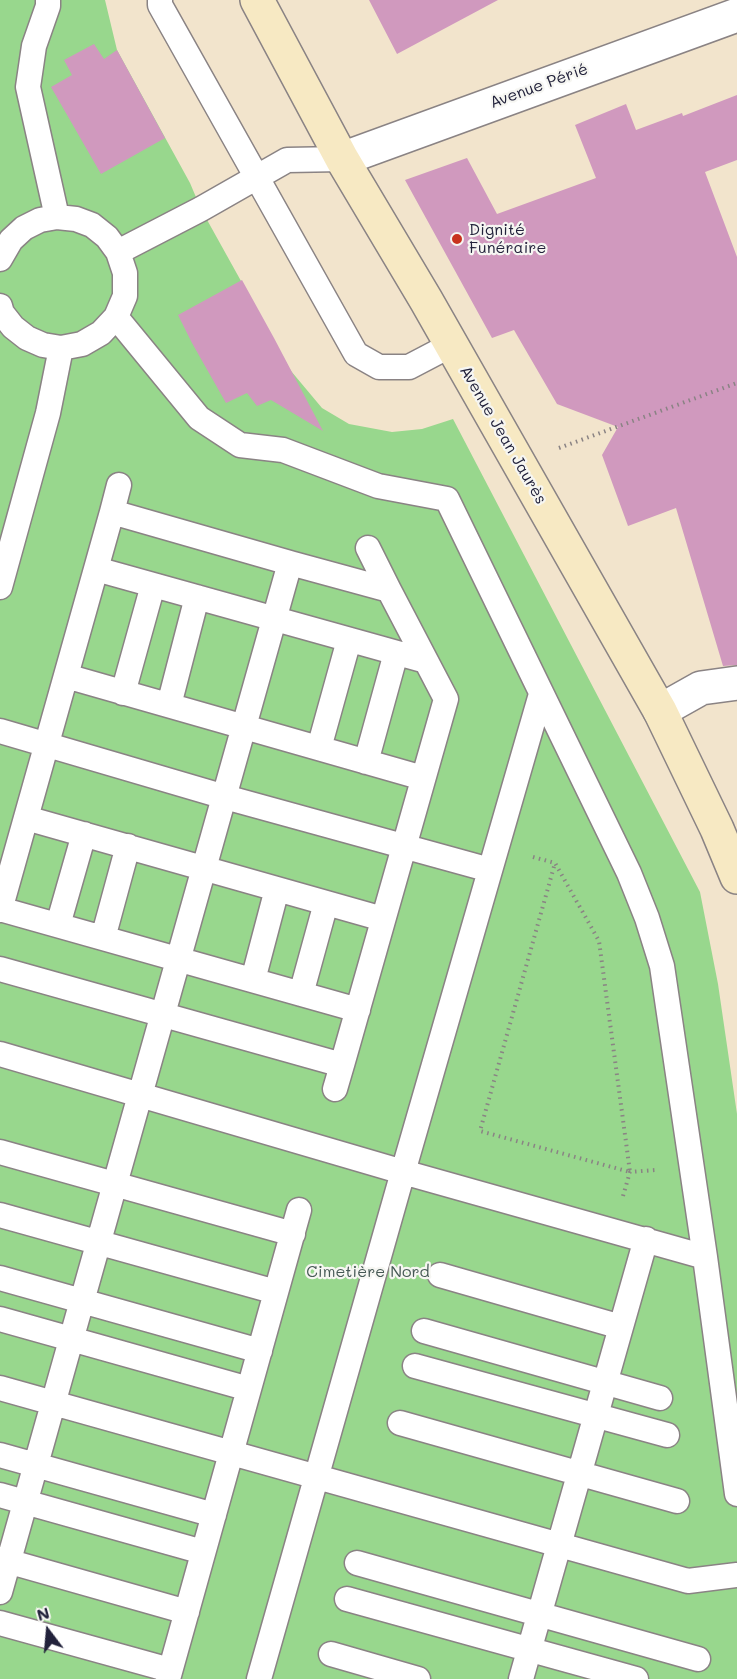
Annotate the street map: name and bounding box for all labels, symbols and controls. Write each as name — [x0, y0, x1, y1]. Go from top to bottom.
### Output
street label: Avenue Périé — [487, 59, 591, 113]
place label: Dignité Funéraire — [469, 220, 546, 258]
marker: Dignité Funéraire — [450, 232, 464, 246]
street label: Avenue Jean Jaurès — [456, 362, 550, 508]
park label: Cimetière Nord — [306, 1262, 430, 1282]
north arrow — [18, 1601, 78, 1661]
text: N — [34, 1601, 52, 1625]

